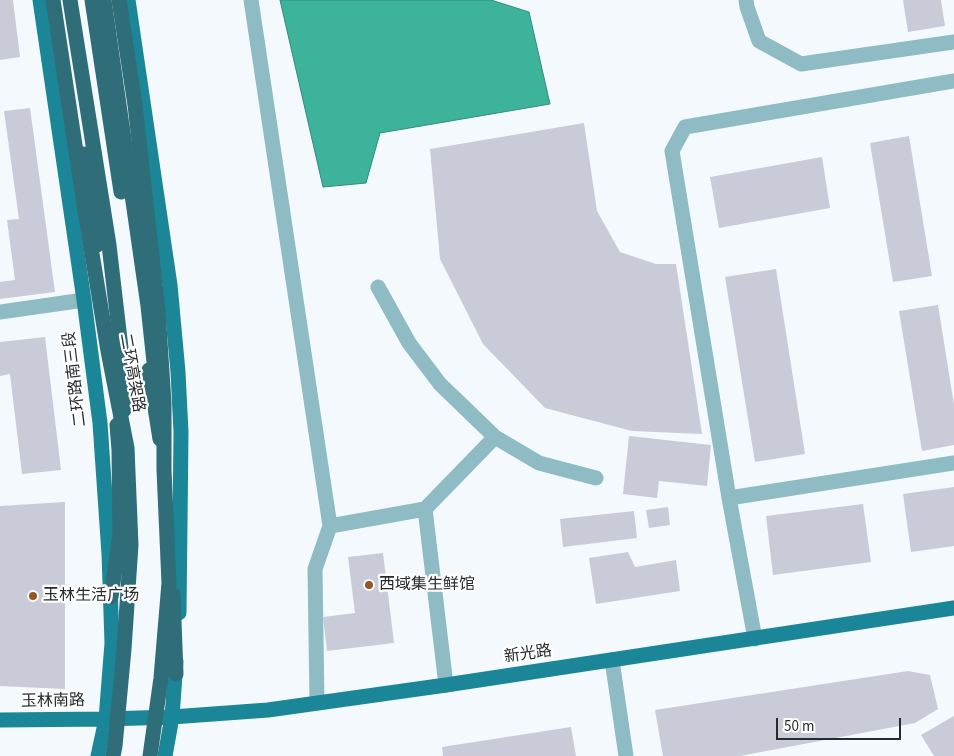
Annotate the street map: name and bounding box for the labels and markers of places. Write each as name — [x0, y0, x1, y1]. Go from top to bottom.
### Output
place label: 西域集生鲜馆 — [379, 575, 475, 595]
marker: 西域集生鲜馆 — [363, 579, 375, 591]
place label: 玉林生活广场 — [43, 586, 139, 606]
marker: 玉林生活广场 — [27, 590, 39, 602]

